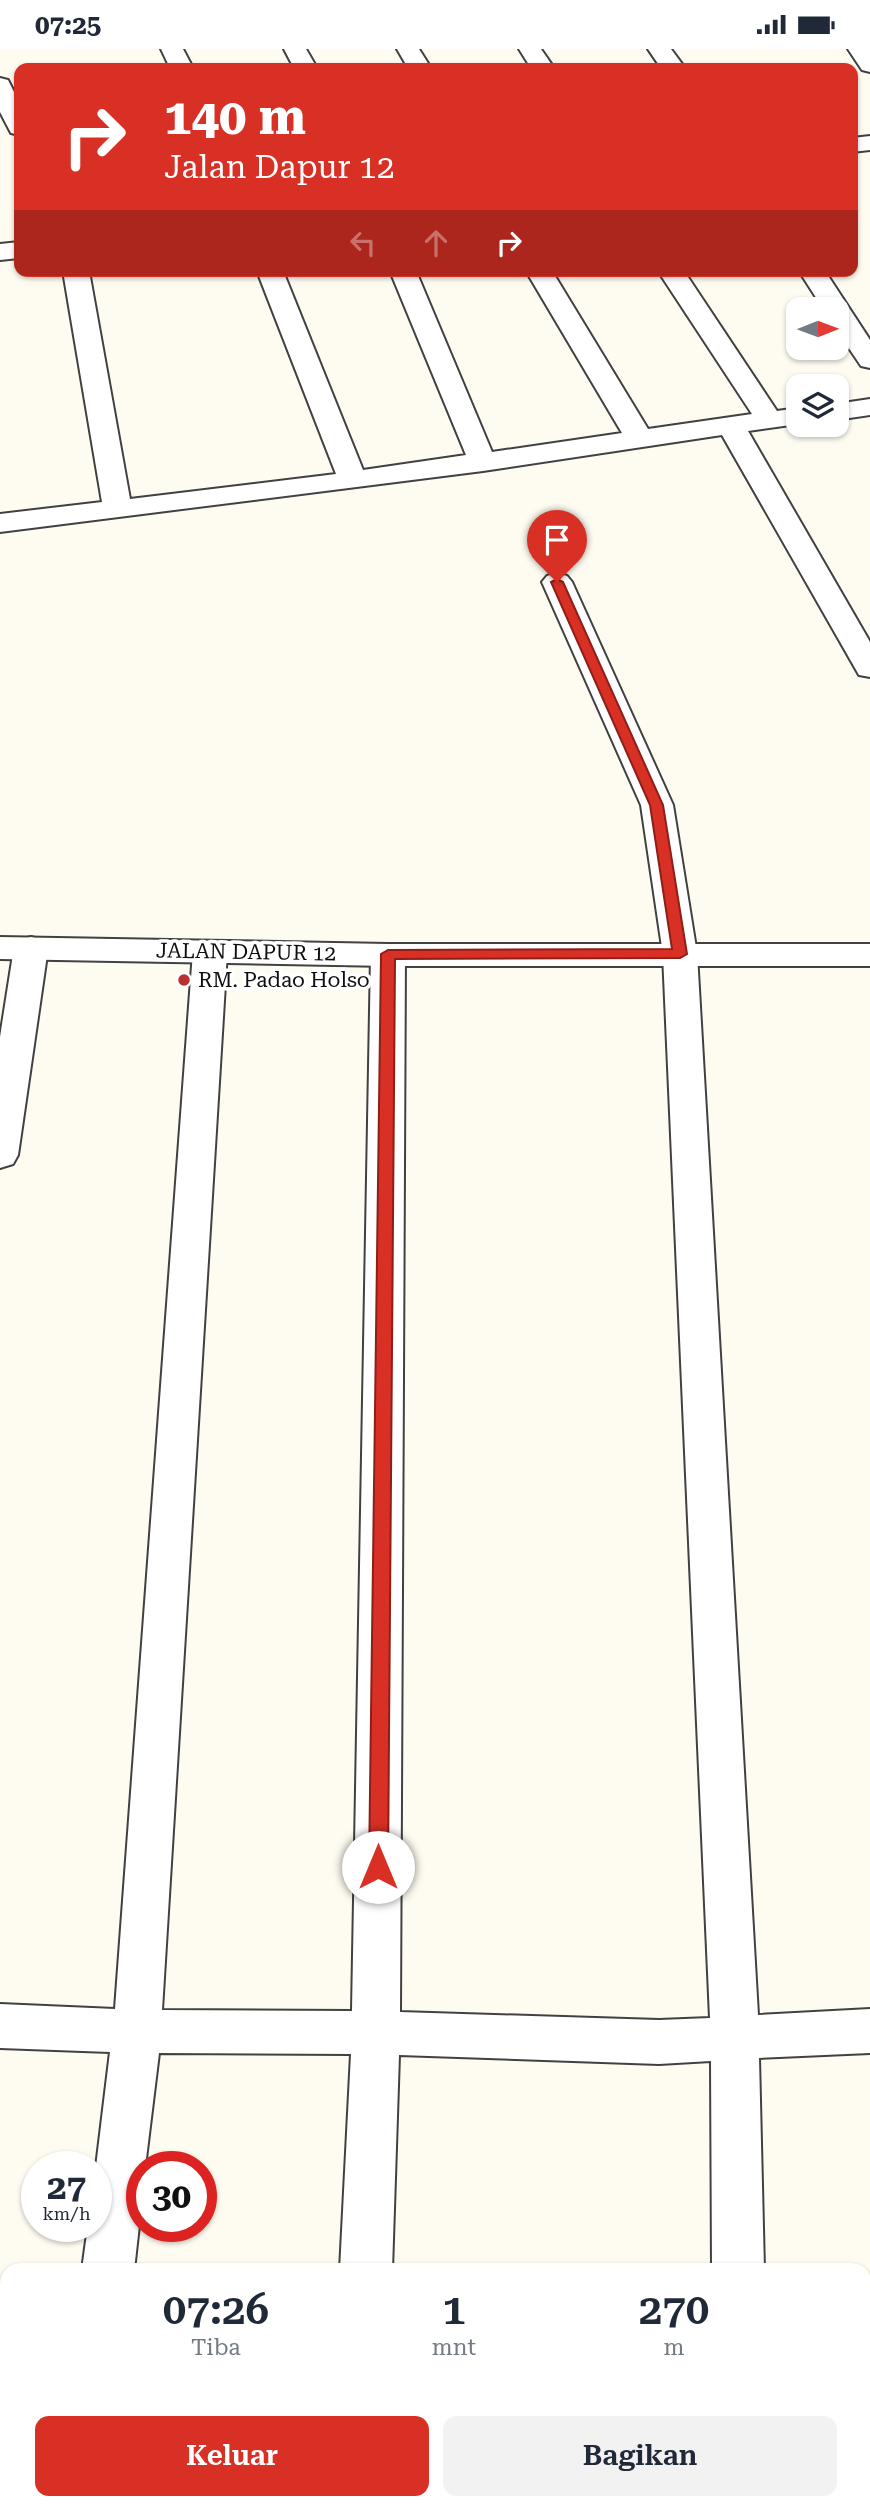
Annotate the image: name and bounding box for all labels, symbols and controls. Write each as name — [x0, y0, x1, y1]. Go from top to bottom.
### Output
text: 07:25 — [35, 10, 101, 40]
text: 140 m — [164, 89, 306, 146]
icon: right — [49, 91, 140, 182]
text: Jalan Dapur 12 — [164, 148, 395, 186]
icon: left — [344, 224, 382, 262]
icon: ahead — [417, 224, 455, 262]
icon: right — [490, 224, 528, 262]
north arrow — [786, 297, 849, 361]
map controls — [786, 297, 849, 437]
button: layers — [786, 374, 849, 437]
pin — [527, 510, 587, 582]
icon: arrive — [538, 521, 576, 559]
street label: JALAN DAPUR 12 — [156, 938, 336, 966]
place label: RM. Padao Holso — [198, 968, 370, 992]
marker: RM. Padao Holso — [176, 972, 192, 988]
position arrow — [341, 1830, 415, 1904]
speed limit sign: 30 — [126, 2151, 217, 2242]
text: 27 — [47, 2167, 86, 2208]
text: km/h — [42, 2203, 91, 2224]
text: 07:26 — [163, 2285, 269, 2334]
text: 1 — [442, 2285, 466, 2334]
text: 270 — [639, 2285, 709, 2334]
text: Tiba — [191, 2334, 241, 2361]
text: mnt — [432, 2334, 476, 2361]
text: m — [664, 2334, 685, 2361]
button: Keluar — [35, 2416, 429, 2496]
button: Bagikan — [443, 2416, 837, 2496]

